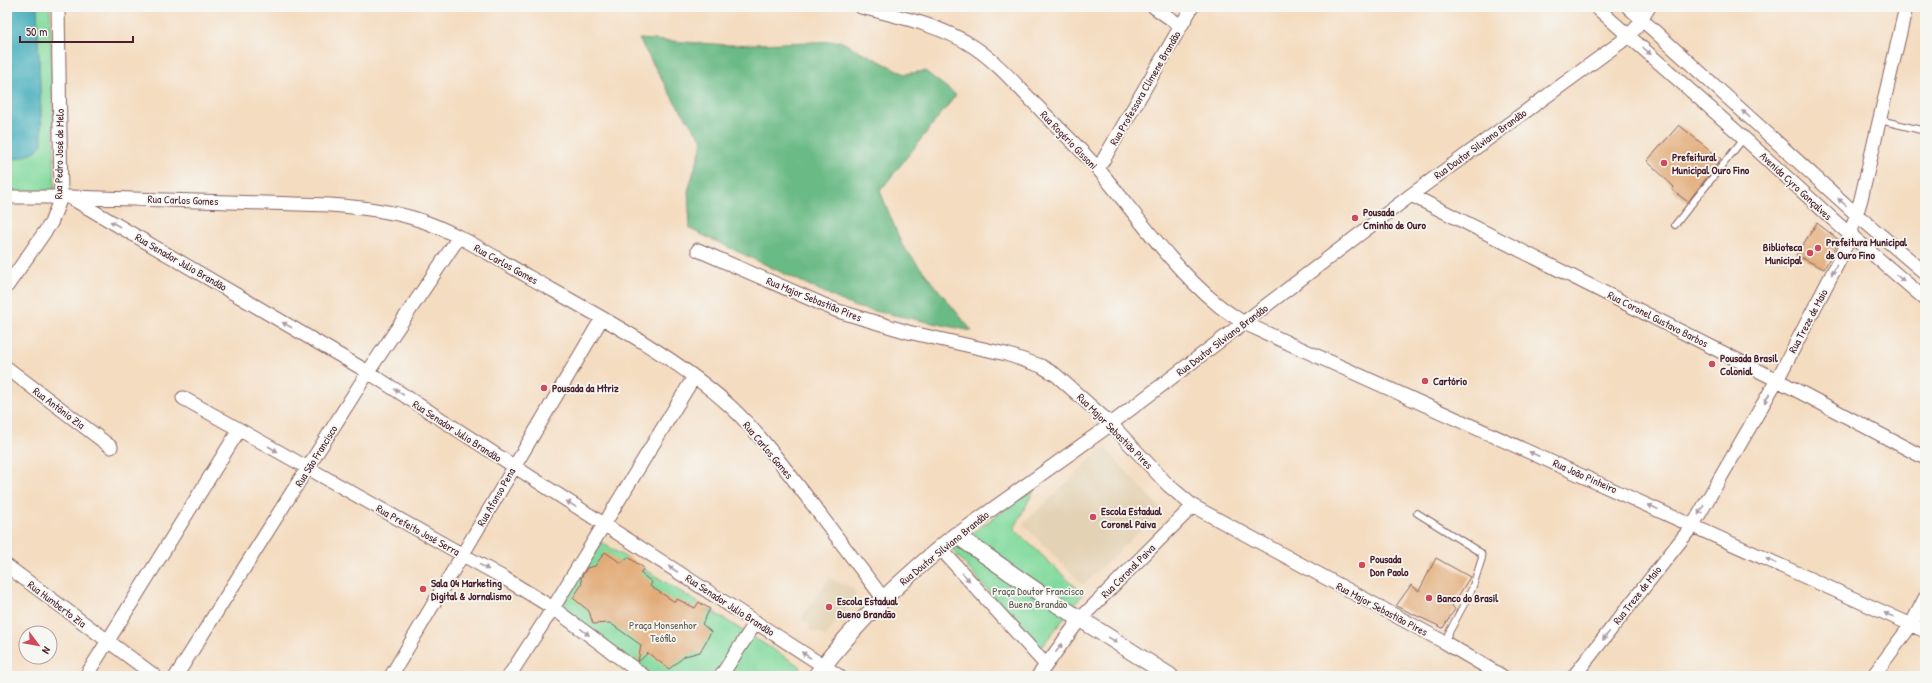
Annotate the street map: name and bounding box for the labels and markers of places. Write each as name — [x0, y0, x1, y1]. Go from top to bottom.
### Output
place label: Prefeitural Municipal Ouro Fino — [1672, 150, 1750, 178]
marker: Prefeitural Municipal Ouro Fino — [1659, 158, 1669, 168]
place label: Pousada Cminho de Ouro — [1363, 205, 1426, 232]
marker: Pousada Cminho de Ouro — [1350, 213, 1360, 223]
place label: Prefeitura Municipal de Ouro Fino — [1826, 235, 1908, 262]
place label: Biblioteca Municipal — [1763, 240, 1803, 268]
marker: Prefeitura Municipal de Ouro Fino — [1813, 243, 1823, 253]
marker: Biblioteca Municipal — [1805, 248, 1815, 258]
place label: Pousada Brasil Colonial — [1720, 351, 1779, 378]
marker: Pousada Brasil Colonial — [1707, 359, 1717, 369]
place label: Cartório — [1433, 374, 1467, 388]
marker: Cartório — [1420, 376, 1430, 386]
place label: Pousada da Mtriz — [552, 381, 619, 395]
marker: Pousada da Mtriz — [539, 383, 549, 393]
place label: Escola Estadual Coronel Paiva — [1101, 504, 1163, 531]
marker: Escola Estadual Coronel Paiva — [1088, 512, 1098, 522]
place label: Pousada Don Paolo — [1370, 552, 1409, 579]
marker: Pousada Don Paolo — [1357, 560, 1367, 570]
place label: Sala 04 Marketing Digital & Jornalismo — [431, 576, 512, 604]
marker: Sala 04 Marketing Digital & Jornalismo — [418, 584, 428, 594]
place label: Banco do Brasil — [1437, 591, 1499, 605]
marker: Banco do Brasil — [1424, 593, 1434, 603]
place label: Escola Estadual Bueno Brandão — [837, 594, 899, 621]
marker: Escola Estadual Bueno Brandão — [824, 602, 834, 612]

